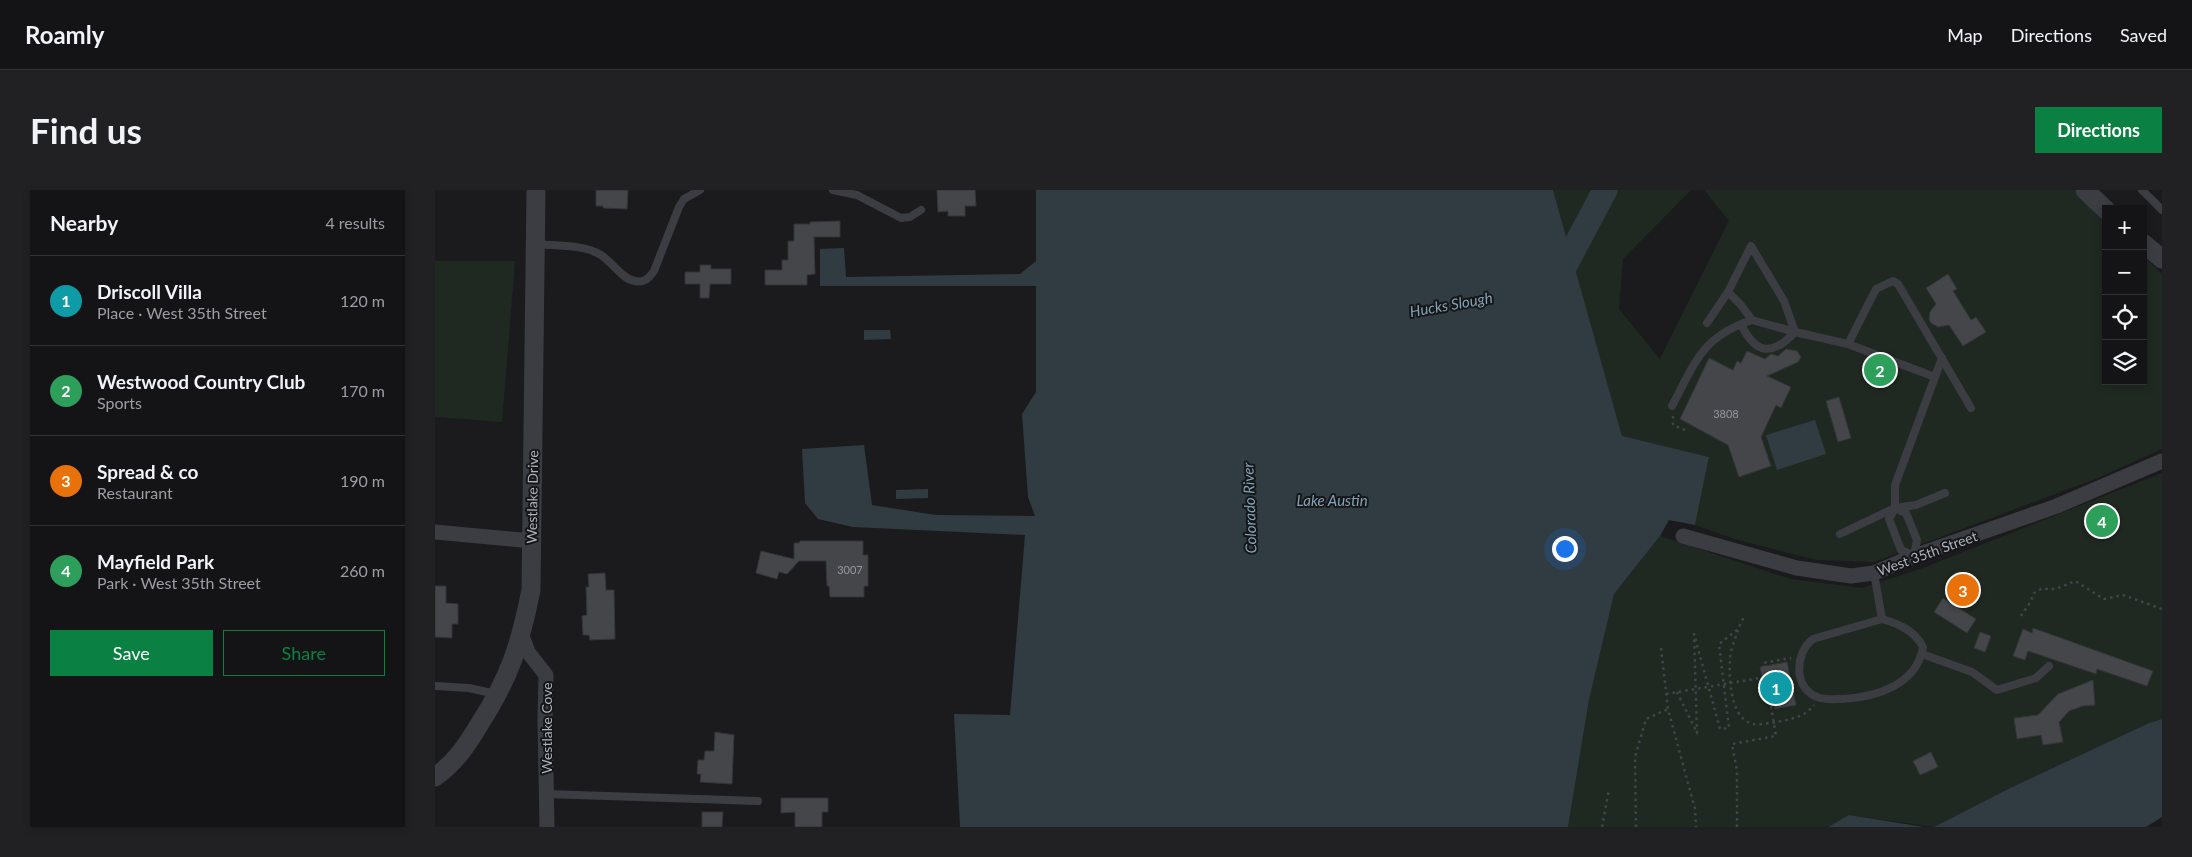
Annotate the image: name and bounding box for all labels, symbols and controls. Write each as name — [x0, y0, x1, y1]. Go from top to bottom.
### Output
text: Roamly — [25, 20, 104, 49]
text: Map — [1947, 24, 1983, 46]
text: Directions — [2011, 24, 2092, 46]
text: Saved — [2120, 24, 2167, 46]
button: Directions — [2035, 107, 2162, 153]
text: Find us — [30, 109, 142, 151]
map controls — [2102, 205, 2147, 385]
button: + — [2102, 205, 2147, 250]
text: Nearby — [50, 210, 118, 235]
text: 4 results — [325, 213, 385, 232]
button: − — [2102, 250, 2147, 295]
text: Driscoll Villa — [97, 280, 202, 303]
water label: Hucks Slough — [1408, 288, 1494, 320]
text: 1 — [61, 291, 71, 310]
text: 120 m — [340, 291, 385, 310]
button: locate — [2102, 295, 2147, 340]
text: Place · West 35th Street — [97, 303, 267, 322]
button: layers — [2102, 340, 2147, 385]
pin: 2 — [1864, 351, 1896, 389]
text: Westwood Country Club — [97, 370, 305, 393]
text: 2 — [61, 381, 71, 400]
text: 170 m — [340, 381, 385, 400]
text: Sports — [97, 393, 142, 412]
house number: 3808 — [1713, 407, 1739, 420]
street label: Westlake Drive — [523, 450, 541, 544]
text: Spread & co — [97, 460, 198, 483]
water label: Colorado River — [1238, 461, 1260, 554]
text: 3 — [61, 471, 71, 490]
text: 190 m — [340, 471, 385, 490]
text: Restaurant — [97, 483, 173, 502]
water label: Lake Austin — [1296, 491, 1368, 509]
pin: 4 — [2086, 502, 2118, 540]
street label: West 35th Street — [1875, 527, 1979, 579]
your location — [1552, 536, 1578, 562]
text: Mayfield Park — [97, 550, 214, 573]
text: 4 — [61, 561, 71, 580]
text: 260 m — [340, 561, 385, 580]
house number: 3007 — [837, 563, 863, 576]
pin: 3 — [1947, 571, 1979, 609]
text: Park · West 35th Street — [97, 573, 261, 592]
button: Save — [50, 630, 213, 676]
button: Share — [223, 630, 385, 676]
pin: 1 — [1760, 669, 1792, 707]
street label: Westlake Cove — [538, 682, 555, 774]

